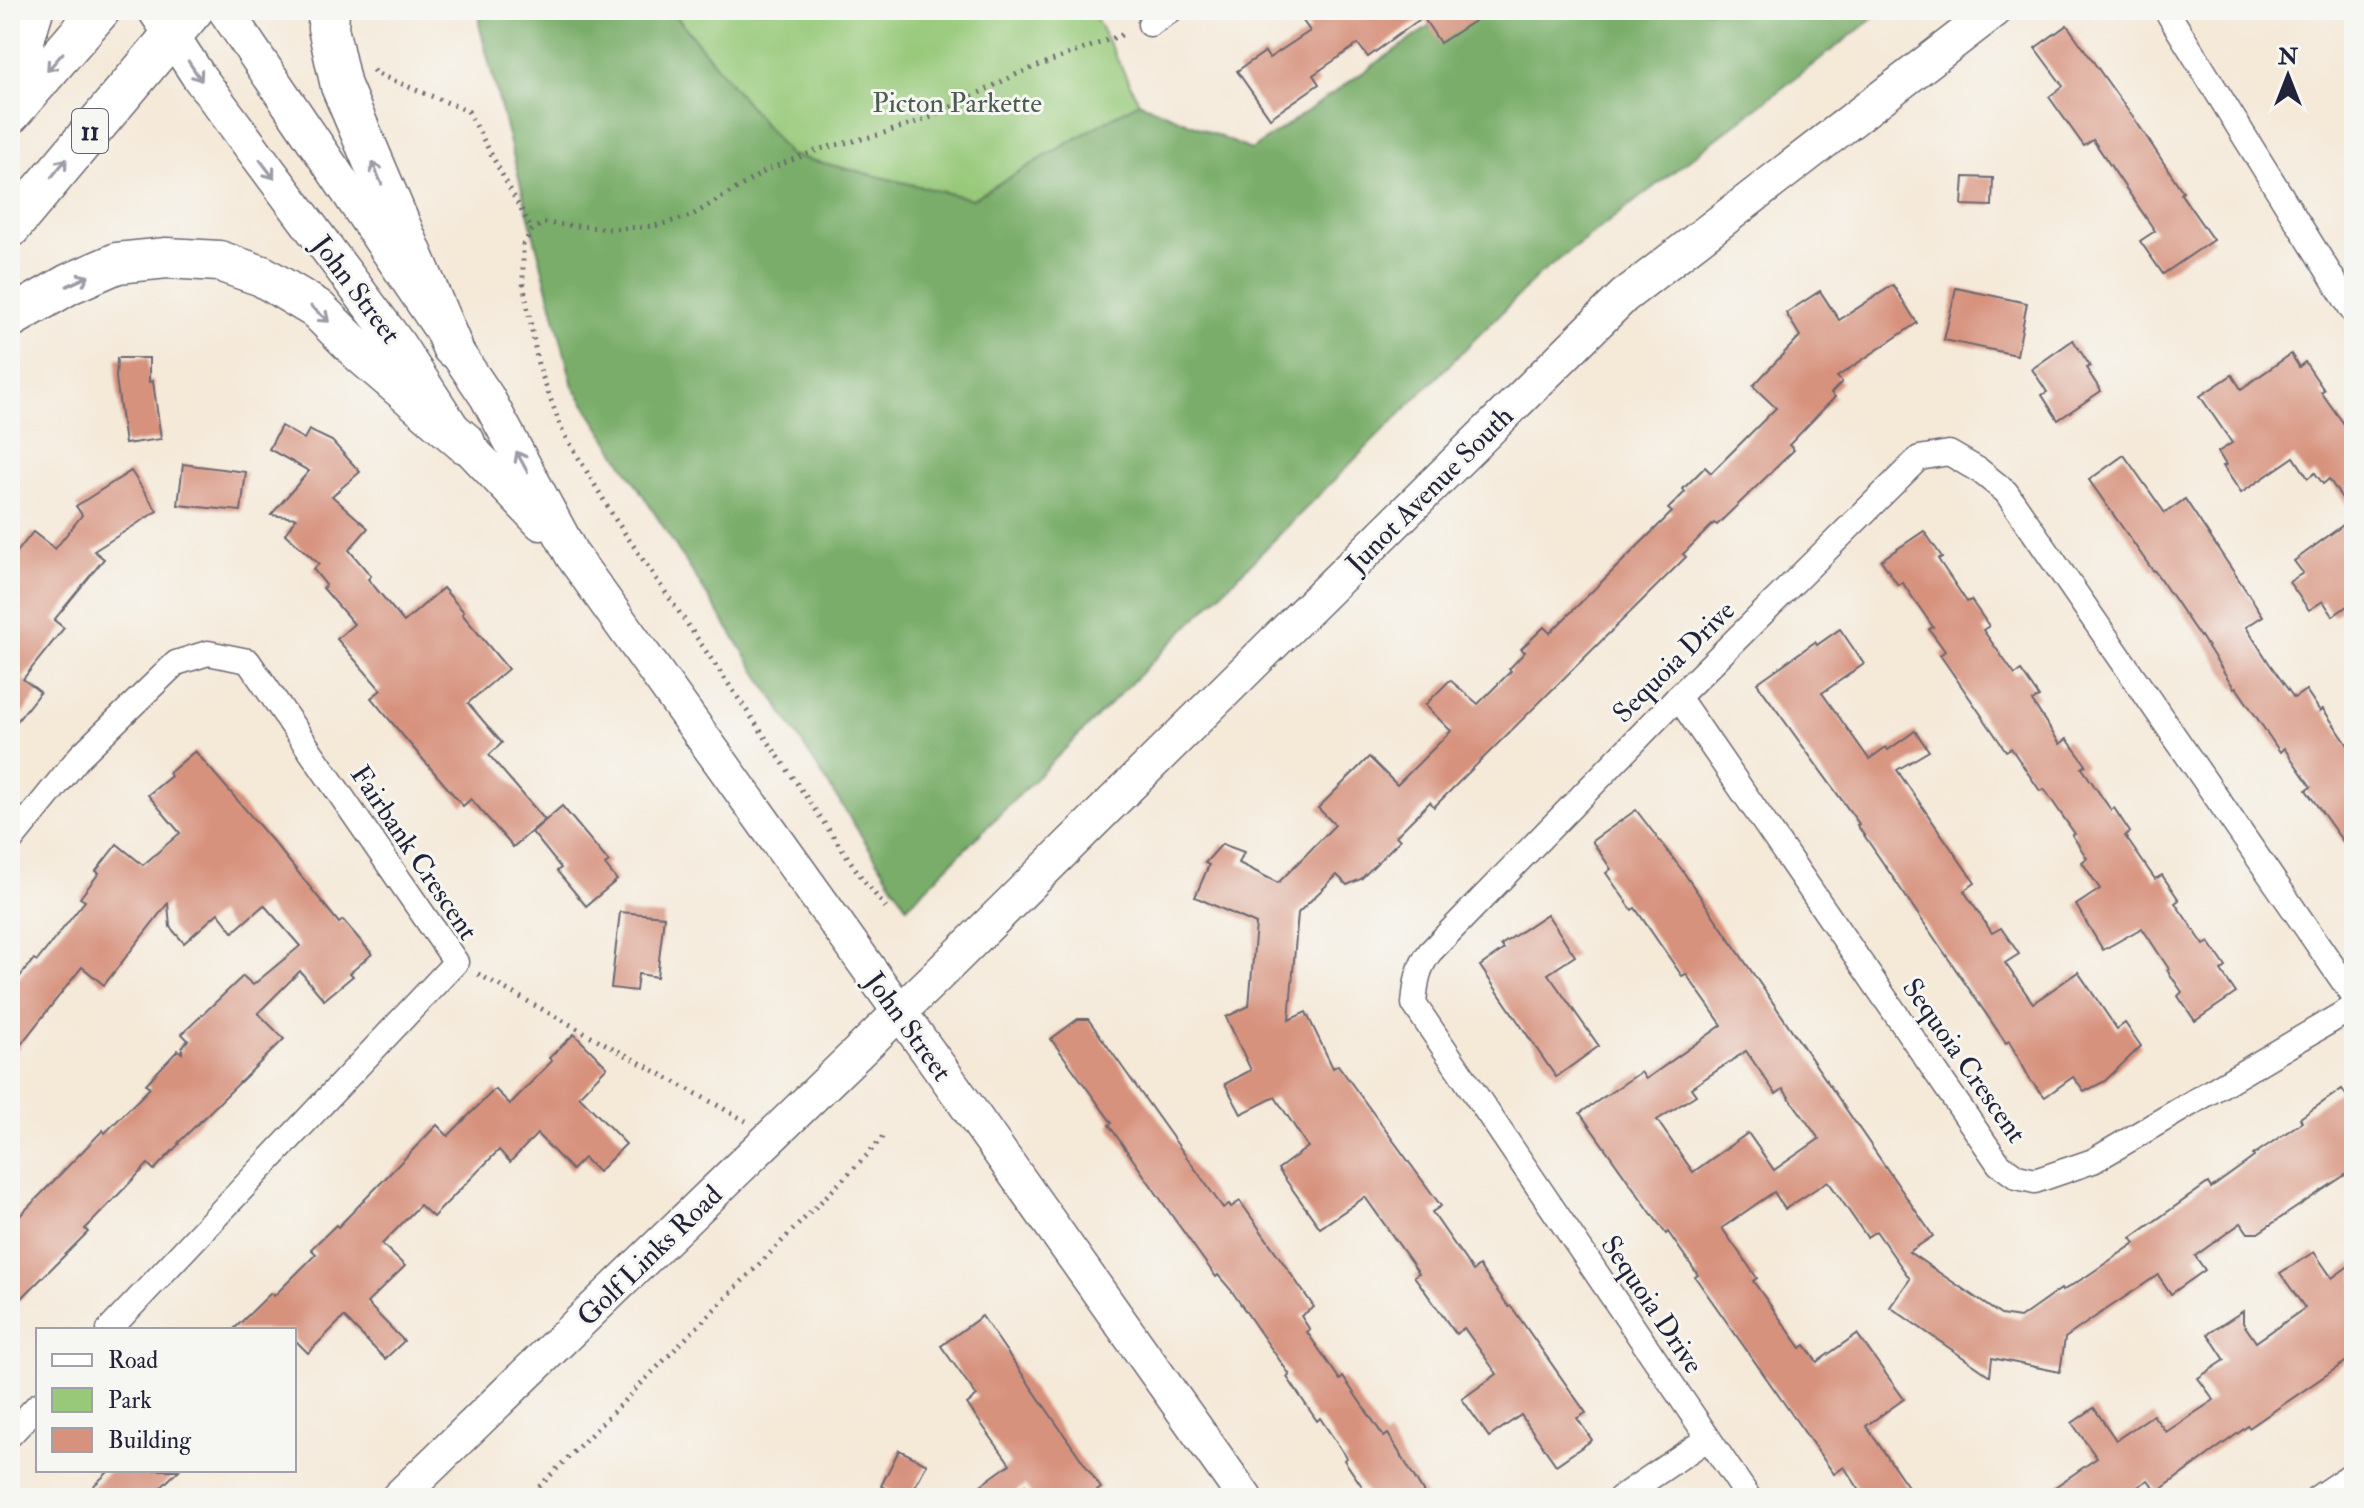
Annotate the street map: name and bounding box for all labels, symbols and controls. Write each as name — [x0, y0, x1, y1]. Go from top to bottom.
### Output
north arrow — [2248, 36, 2328, 116]
text: N — [2277, 43, 2298, 71]
one-way arrow — [46, 51, 64, 71]
one-way arrow — [187, 59, 203, 81]
park label: Picton Parkette — [872, 86, 1042, 121]
road number: 11 — [72, 109, 108, 153]
one-way arrow — [50, 158, 68, 178]
one-way arrow — [259, 158, 276, 179]
one-way arrow — [369, 161, 384, 186]
street label: John Street — [303, 228, 408, 351]
one-way arrow — [65, 272, 90, 287]
one-way arrow — [310, 305, 330, 323]
street label: Junot Avenue South — [1338, 399, 1521, 582]
one-way arrow — [513, 451, 529, 474]
street label: Sequoia Drive — [1606, 593, 1743, 731]
street label: Fairbank Crescent — [342, 759, 485, 947]
street label: John Street — [856, 965, 959, 1088]
street label: Sequoia Crescent — [1894, 972, 2033, 1150]
street label: Golf Links Road — [570, 1178, 730, 1334]
street label: Sequoia Drive — [1593, 1229, 1711, 1381]
legend — [36, 1328, 296, 1472]
text: Road — [108, 1345, 158, 1376]
text: Park — [108, 1385, 152, 1416]
text: Building — [108, 1425, 192, 1456]

